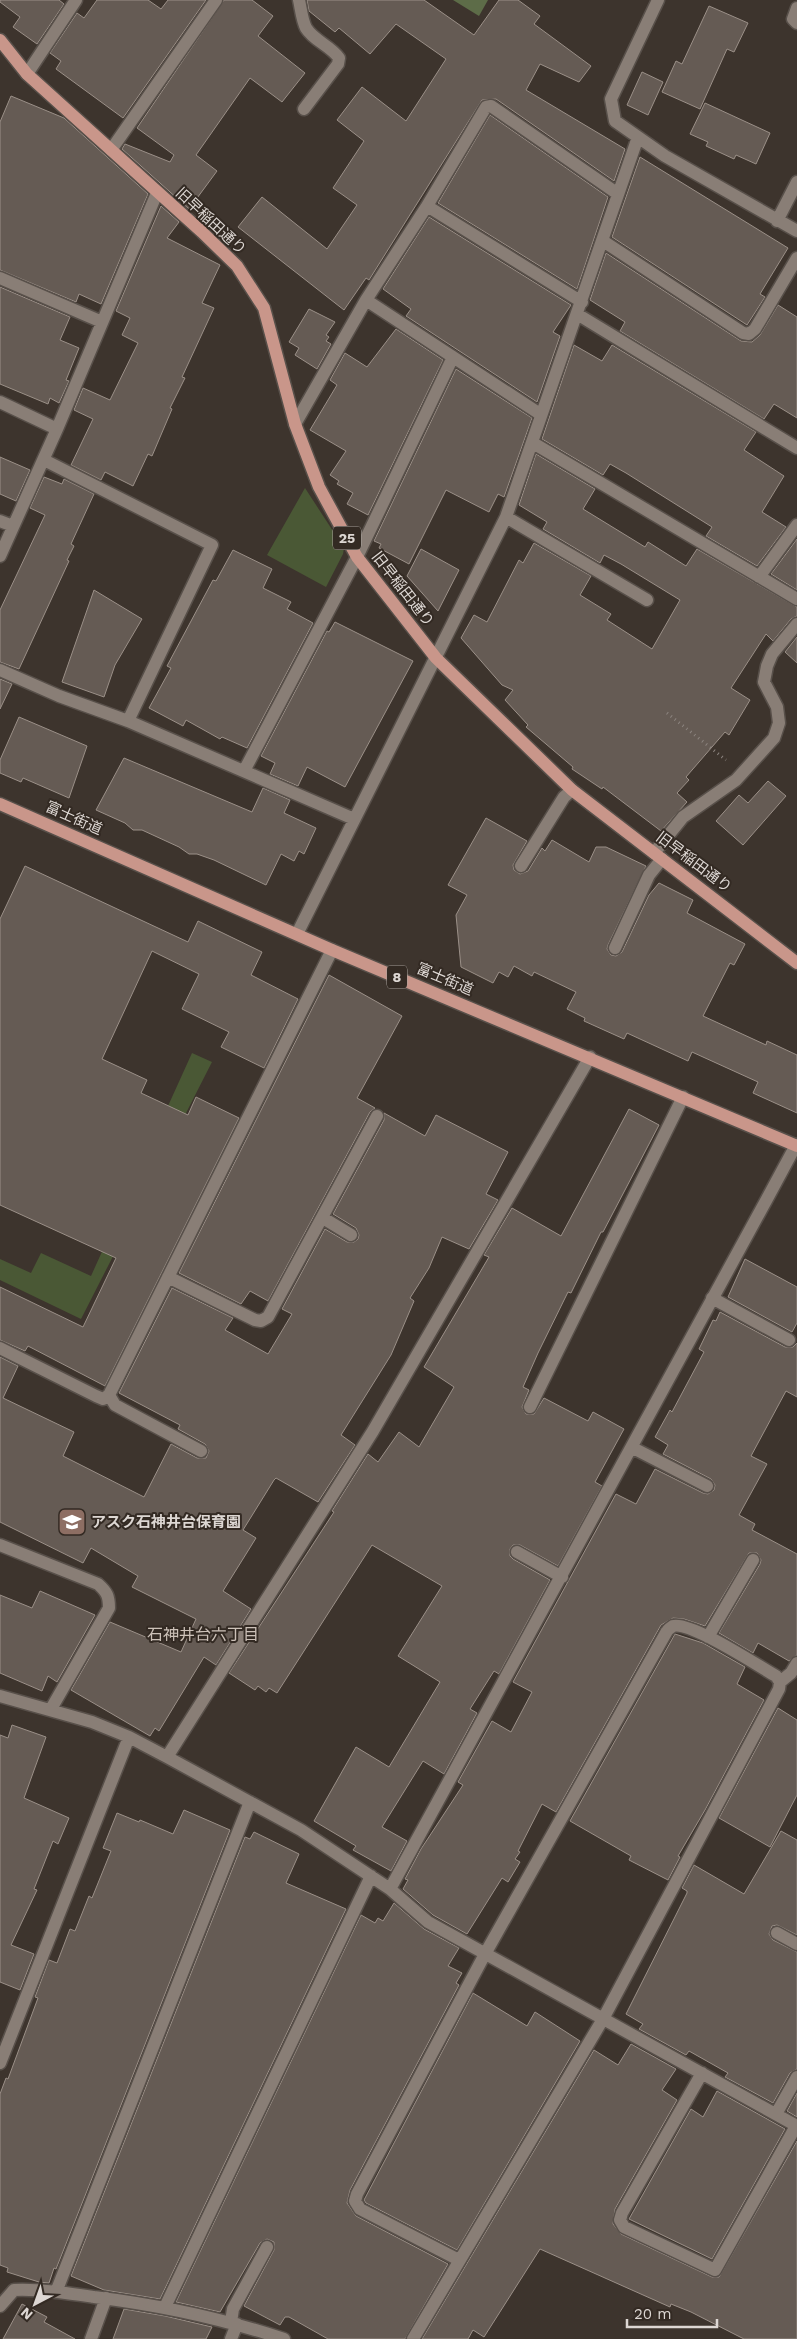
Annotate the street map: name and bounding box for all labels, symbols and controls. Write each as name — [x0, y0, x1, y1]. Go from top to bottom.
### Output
street label: 旧早稲田通り — [172, 184, 250, 258]
road number: 25 — [333, 526, 361, 550]
street label: 旧早稲田通り — [368, 548, 438, 630]
street label: 富士街道 — [43, 798, 105, 838]
street label: 旧早稲田通り — [653, 828, 735, 896]
street label: 富士街道 — [414, 959, 476, 999]
road number: 8 — [387, 966, 407, 989]
school or university icon: アスク石神井台保育園 — [57, 1507, 87, 1537]
place label: アスク石神井台保育園 — [91, 1513, 241, 1531]
district label: 石神井台六丁目 — [147, 1625, 259, 1644]
north arrow — [10, 2279, 60, 2329]
scale bar — [627, 2296, 717, 2328]
text: N — [17, 2304, 36, 2323]
text: 20 m — [634, 2305, 672, 2323]

